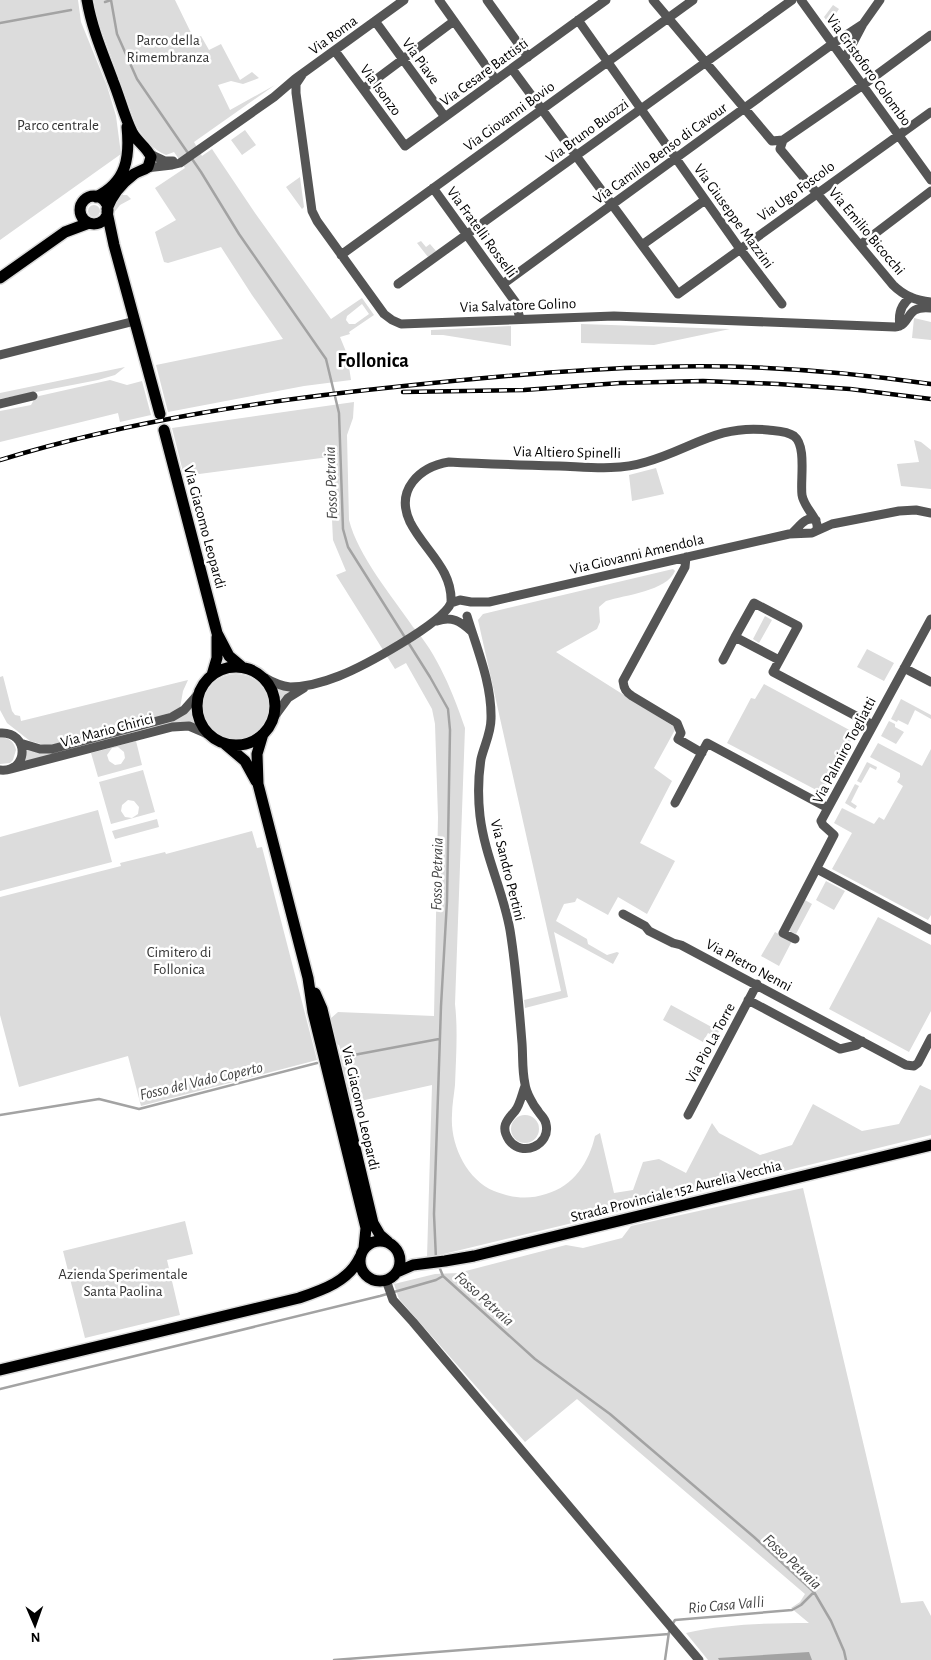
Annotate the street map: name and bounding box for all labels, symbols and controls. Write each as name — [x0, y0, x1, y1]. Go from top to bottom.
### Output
street label: Via Cristoforo Colombo — [823, 12, 914, 129]
street label: Via Roma — [306, 13, 360, 58]
park label: Parco della Rimembranza — [127, 33, 209, 65]
street label: Via Piave — [399, 36, 442, 87]
street label: Via Cesare Battisti — [438, 36, 531, 109]
street label: Via Isonzo — [357, 62, 404, 119]
street label: Via Giovanni Bovio — [461, 79, 557, 154]
street label: Via Bruno Buozzi — [543, 96, 631, 166]
street label: Via Camillo Benso di Cavour — [591, 100, 730, 207]
park label: Parco centrale — [17, 118, 99, 133]
street label: Via Ugo Foscolo — [755, 159, 838, 224]
street label: Via Giuseppe Mazzini — [691, 161, 776, 271]
street label: Via Fratelli Rosselli — [444, 184, 519, 281]
street label: Via Emilio Bicocchi — [826, 185, 907, 278]
street label: Via Salvatore Golino — [460, 296, 576, 315]
district label: Follonica — [337, 351, 409, 371]
street label: Via Altiero Spinelli — [513, 444, 621, 461]
water label: Fosso Petraia — [322, 446, 340, 520]
street label: Via Giacomo Leopardi — [181, 464, 228, 590]
street label: Via Giovanni Amendola — [569, 532, 705, 577]
street label: Via Palmiro Togliatti — [810, 694, 879, 806]
street label: Via Mario Chirici — [59, 711, 155, 750]
street label: Via Sandro Pertini — [488, 818, 527, 922]
water label: Fosso Petraia — [428, 837, 446, 911]
street label: Via Pietro Nenni — [703, 936, 794, 994]
park label: Cimitero di Follonica — [147, 945, 211, 977]
street label: Via Pio La Torre — [683, 1001, 738, 1086]
street label: Via Giacomo Leopardi — [339, 1045, 382, 1172]
water label: Fosso del Vado Coperto — [138, 1059, 265, 1104]
street label: Strada Provinciale 152 Aurelia Vecchia — [569, 1158, 783, 1225]
park label: Azienda Sperimentale Santa Paolina — [58, 1267, 188, 1299]
water label: Fosso Petraia — [452, 1268, 517, 1329]
water label: Fosso Petraia — [760, 1531, 825, 1593]
water label: Rio Casa Valli — [687, 1594, 765, 1616]
north arrow — [10, 1600, 60, 1650]
text: N — [30, 1630, 41, 1644]

